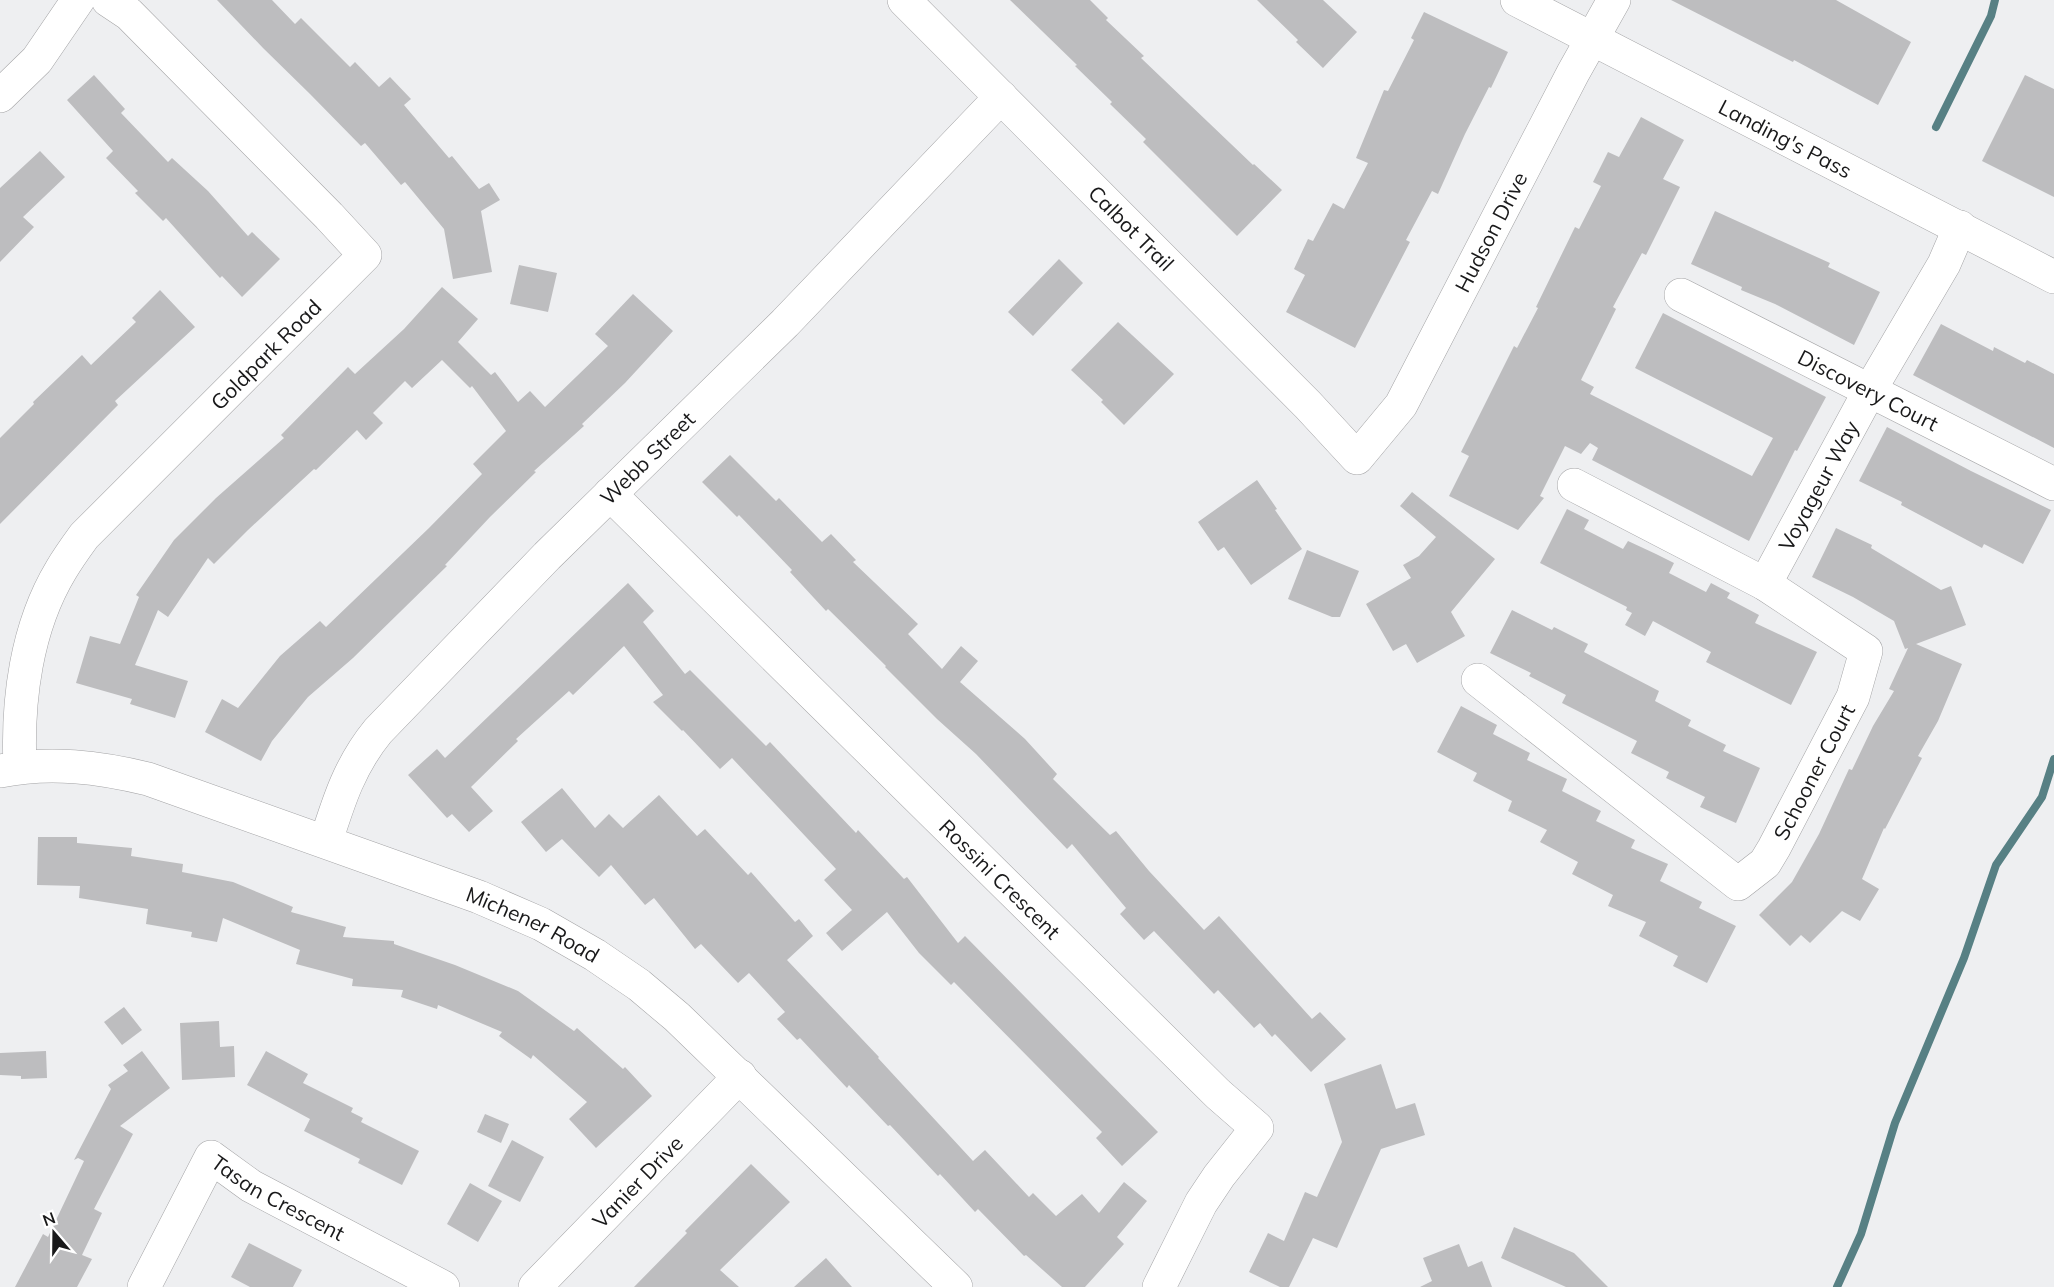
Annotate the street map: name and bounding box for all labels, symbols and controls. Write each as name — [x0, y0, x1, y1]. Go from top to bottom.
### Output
street label: Landing's Pass — [1714, 93, 1856, 184]
street label: Hudson Drive — [1449, 167, 1533, 296]
street label: Calbot Trail — [1083, 180, 1180, 276]
street label: Goldpark Road — [205, 294, 326, 415]
street label: Discovery Court — [1794, 344, 1943, 436]
street label: Webb Street — [594, 406, 700, 510]
street label: Voyageur Way — [1773, 416, 1864, 555]
street label: Schooner Court — [1768, 699, 1860, 844]
street label: Rossini Crescent — [934, 813, 1066, 944]
street label: Michener Road — [463, 881, 604, 968]
street label: Vanier Drive — [587, 1130, 688, 1233]
street label: Tasan Crescent — [207, 1149, 349, 1246]
north arrow — [24, 1203, 84, 1263]
text: N — [40, 1207, 58, 1230]

